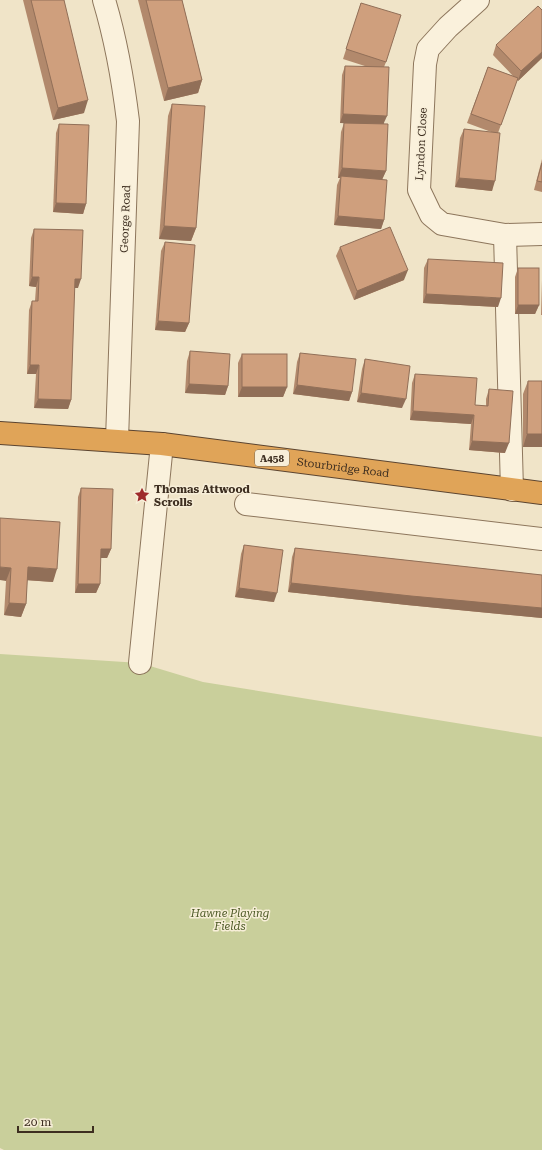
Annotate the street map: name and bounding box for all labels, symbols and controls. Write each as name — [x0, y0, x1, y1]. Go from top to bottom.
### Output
street label: Lyndon Close — [413, 107, 430, 181]
street label: George Road — [118, 185, 133, 253]
road number: A458 — [255, 450, 289, 466]
street label: Stourbridge Road — [296, 455, 390, 480]
place label: Thomas Attwood Scrolls — [154, 483, 251, 509]
place icon: Thomas Attwood Scrolls — [133, 486, 151, 504]
park label: Hawne Playing Fields — [190, 907, 270, 933]
scale bar — [18, 1108, 93, 1134]
text: 20 m — [24, 1115, 51, 1129]

